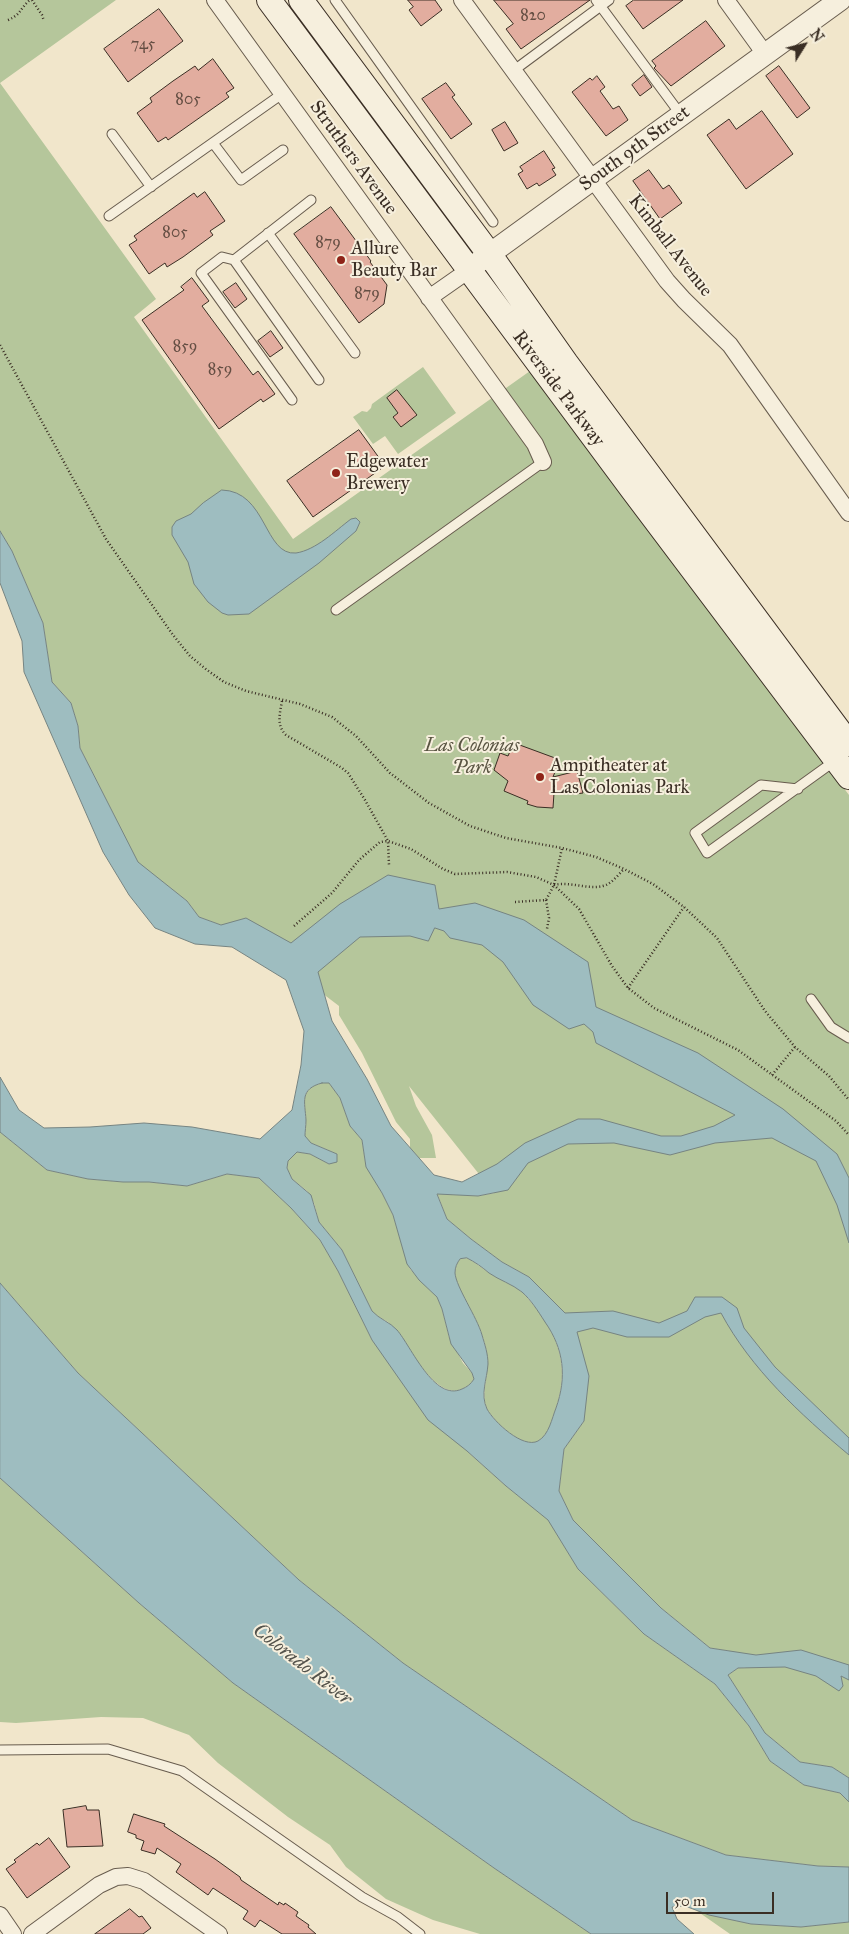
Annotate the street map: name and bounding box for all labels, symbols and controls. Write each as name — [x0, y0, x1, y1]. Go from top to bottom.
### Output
house number: 820 — [520, 6, 546, 26]
north arrow — [779, 20, 829, 70]
text: N — [806, 26, 827, 46]
house number: 745 — [131, 35, 155, 55]
house number: 805 — [175, 90, 201, 110]
street label: Struthers Avenue — [304, 97, 402, 219]
street label: South 9th Street — [575, 101, 695, 197]
street label: Kimball Avenue — [623, 190, 717, 302]
house number: 805 — [162, 223, 188, 243]
house number: 879 — [315, 233, 341, 253]
place label: Allure Beauty Bar — [351, 238, 437, 282]
marker: Allure Beauty Bar — [335, 254, 347, 266]
house number: 879 — [354, 284, 380, 304]
street label: Riverside Parkway — [507, 326, 609, 452]
house number: 859 — [173, 337, 197, 357]
house number: 859 — [208, 360, 232, 380]
place label: Edgewater Brewery — [346, 451, 428, 495]
marker: Edgewater Brewery — [330, 467, 342, 479]
park label: Las Colonias Park — [425, 735, 519, 779]
place label: Ampitheater at Las Colonias Park — [550, 755, 689, 799]
marker: Ampitheater at Las Colonias Park — [534, 771, 546, 783]
water label: Colorado River — [248, 1619, 356, 1711]
scale bar — [669, 1882, 776, 1914]
text: 50 m — [674, 1892, 706, 1910]

